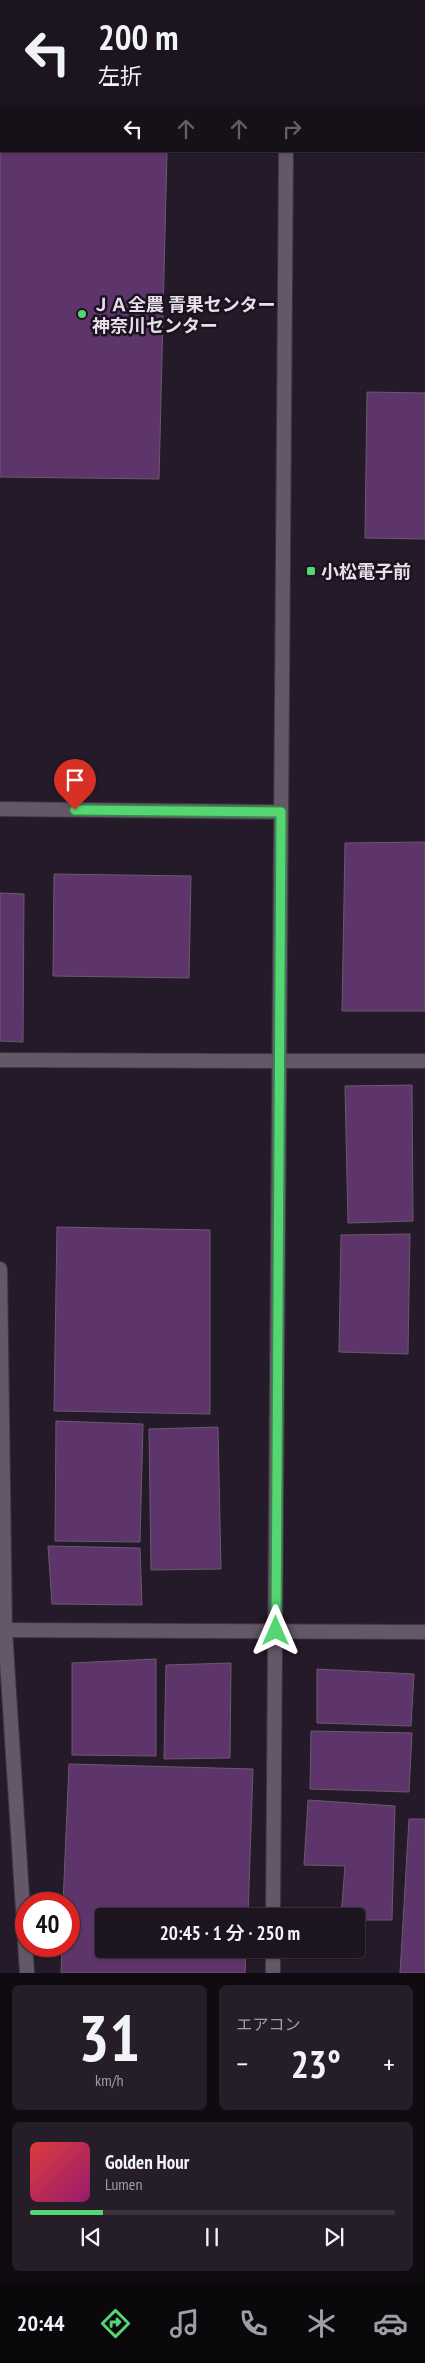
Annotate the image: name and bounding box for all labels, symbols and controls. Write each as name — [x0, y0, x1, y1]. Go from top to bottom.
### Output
text: 200 m — [98, 14, 179, 60]
icon: left — [15, 20, 80, 85]
text: 左折 — [98, 62, 142, 90]
icon: left — [119, 115, 147, 143]
icon: ahead — [172, 115, 200, 143]
icon: ahead — [225, 115, 253, 143]
icon: right — [278, 115, 306, 143]
place label: ＪＡ全農 青果センター 神奈川センター — [92, 293, 276, 337]
marker: ＪＡ全農 青果センター 神奈川センター — [76, 308, 88, 320]
place label: 小松電子前 — [321, 560, 411, 583]
marker: 小松電子前 — [305, 565, 317, 577]
pin — [54, 759, 96, 810]
icon: arrive — [61, 766, 89, 794]
position arrow — [249, 1604, 301, 1656]
speed limit sign: 40 — [15, 1892, 80, 1957]
text: 20:45 · 1 分 · 250 m — [160, 1921, 300, 1945]
text: 31 — [78, 1995, 140, 2079]
text: エアコン — [237, 2014, 301, 2034]
text: 23° — [291, 2039, 341, 2088]
text: − — [237, 2045, 248, 2082]
text: + — [383, 2045, 395, 2082]
text: km/h — [95, 2070, 123, 2090]
text: Golden Hour — [105, 2150, 189, 2174]
text: Lumen — [105, 2174, 142, 2194]
icon: previous — [77, 2223, 105, 2251]
icon: pause — [198, 2223, 226, 2251]
icon: next — [320, 2223, 348, 2251]
icon: directions — [98, 2306, 133, 2341]
icon: music — [167, 2306, 202, 2341]
icon: phone — [236, 2306, 271, 2341]
icon: climate — [304, 2306, 339, 2341]
icon: car — [373, 2306, 408, 2341]
text: 20:44 — [17, 2309, 64, 2337]

